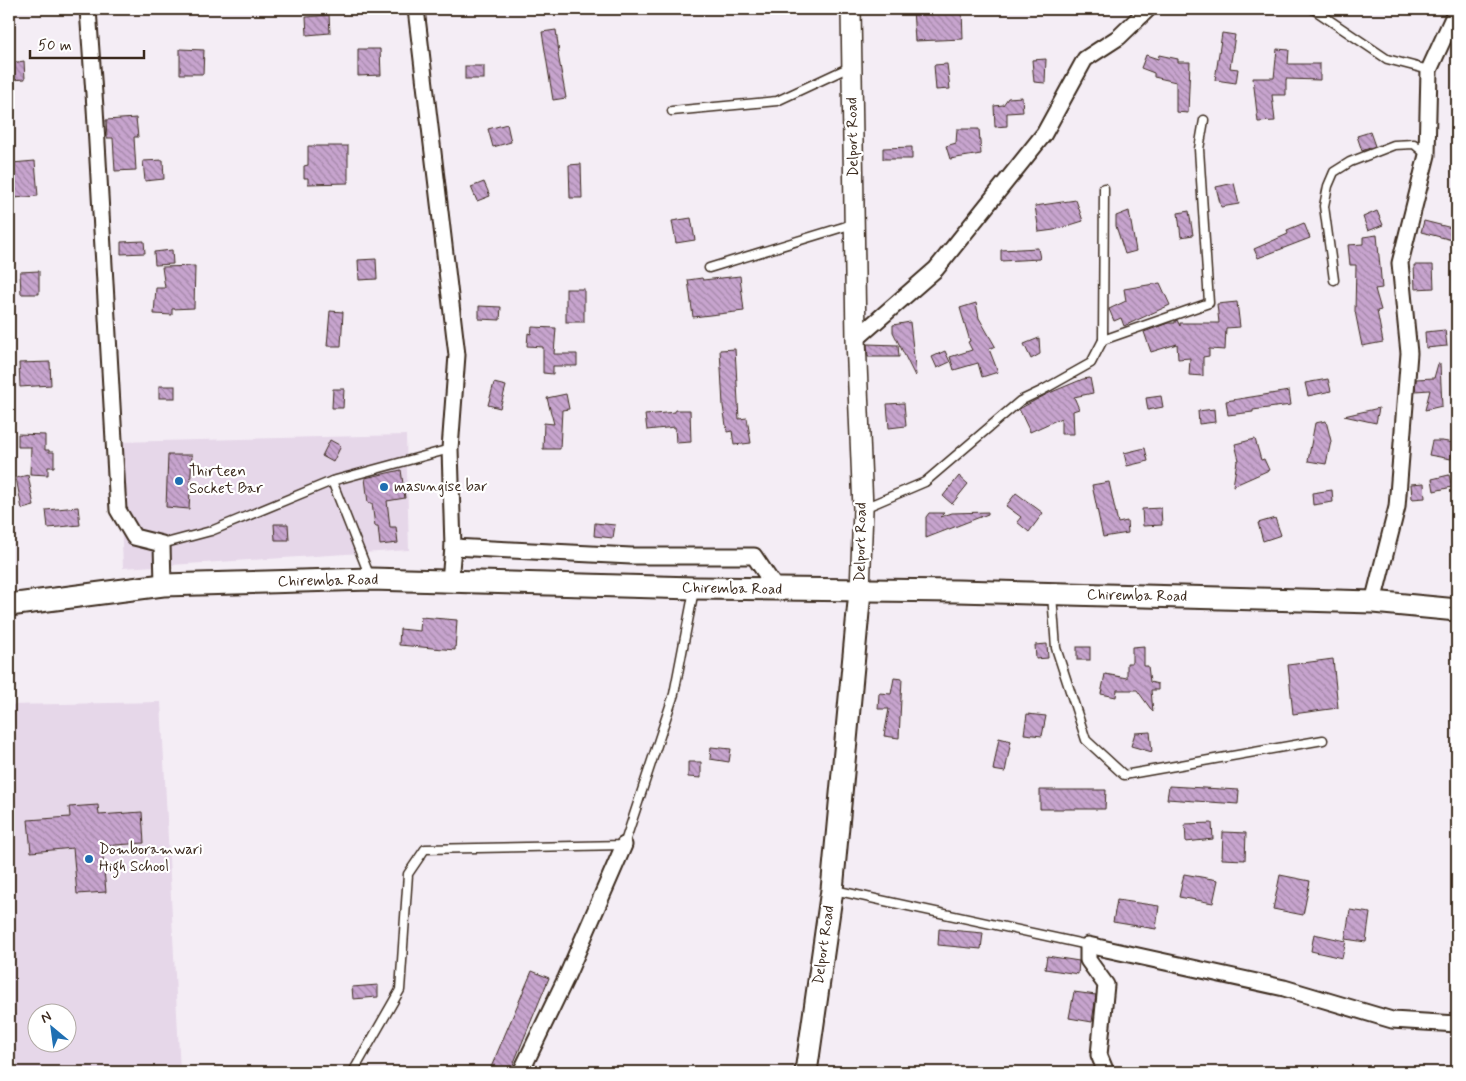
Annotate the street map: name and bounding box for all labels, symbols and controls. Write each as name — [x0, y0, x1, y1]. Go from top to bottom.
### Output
scale bar — [30, 28, 144, 60]
text: 50 m — [38, 36, 72, 56]
street label: Delport Road — [842, 97, 864, 177]
place label: Thirteen Socket Bar — [189, 462, 263, 499]
marker: Thirteen Socket Bar — [173, 475, 185, 487]
place label: masungise bar — [394, 477, 487, 497]
marker: masungise bar — [378, 481, 390, 493]
street label: Delport Road — [850, 502, 872, 582]
street label: Chiremba Road — [278, 570, 379, 592]
street label: Chiremba Road — [682, 578, 783, 600]
street label: Chiremba Road — [1087, 585, 1188, 607]
place label: Domboramwari High School — [99, 840, 202, 878]
marker: Domboramwari High School — [83, 853, 95, 865]
street label: Delport Road — [809, 904, 839, 986]
north arrow — [28, 1004, 78, 1054]
text: N — [38, 1007, 55, 1028]

